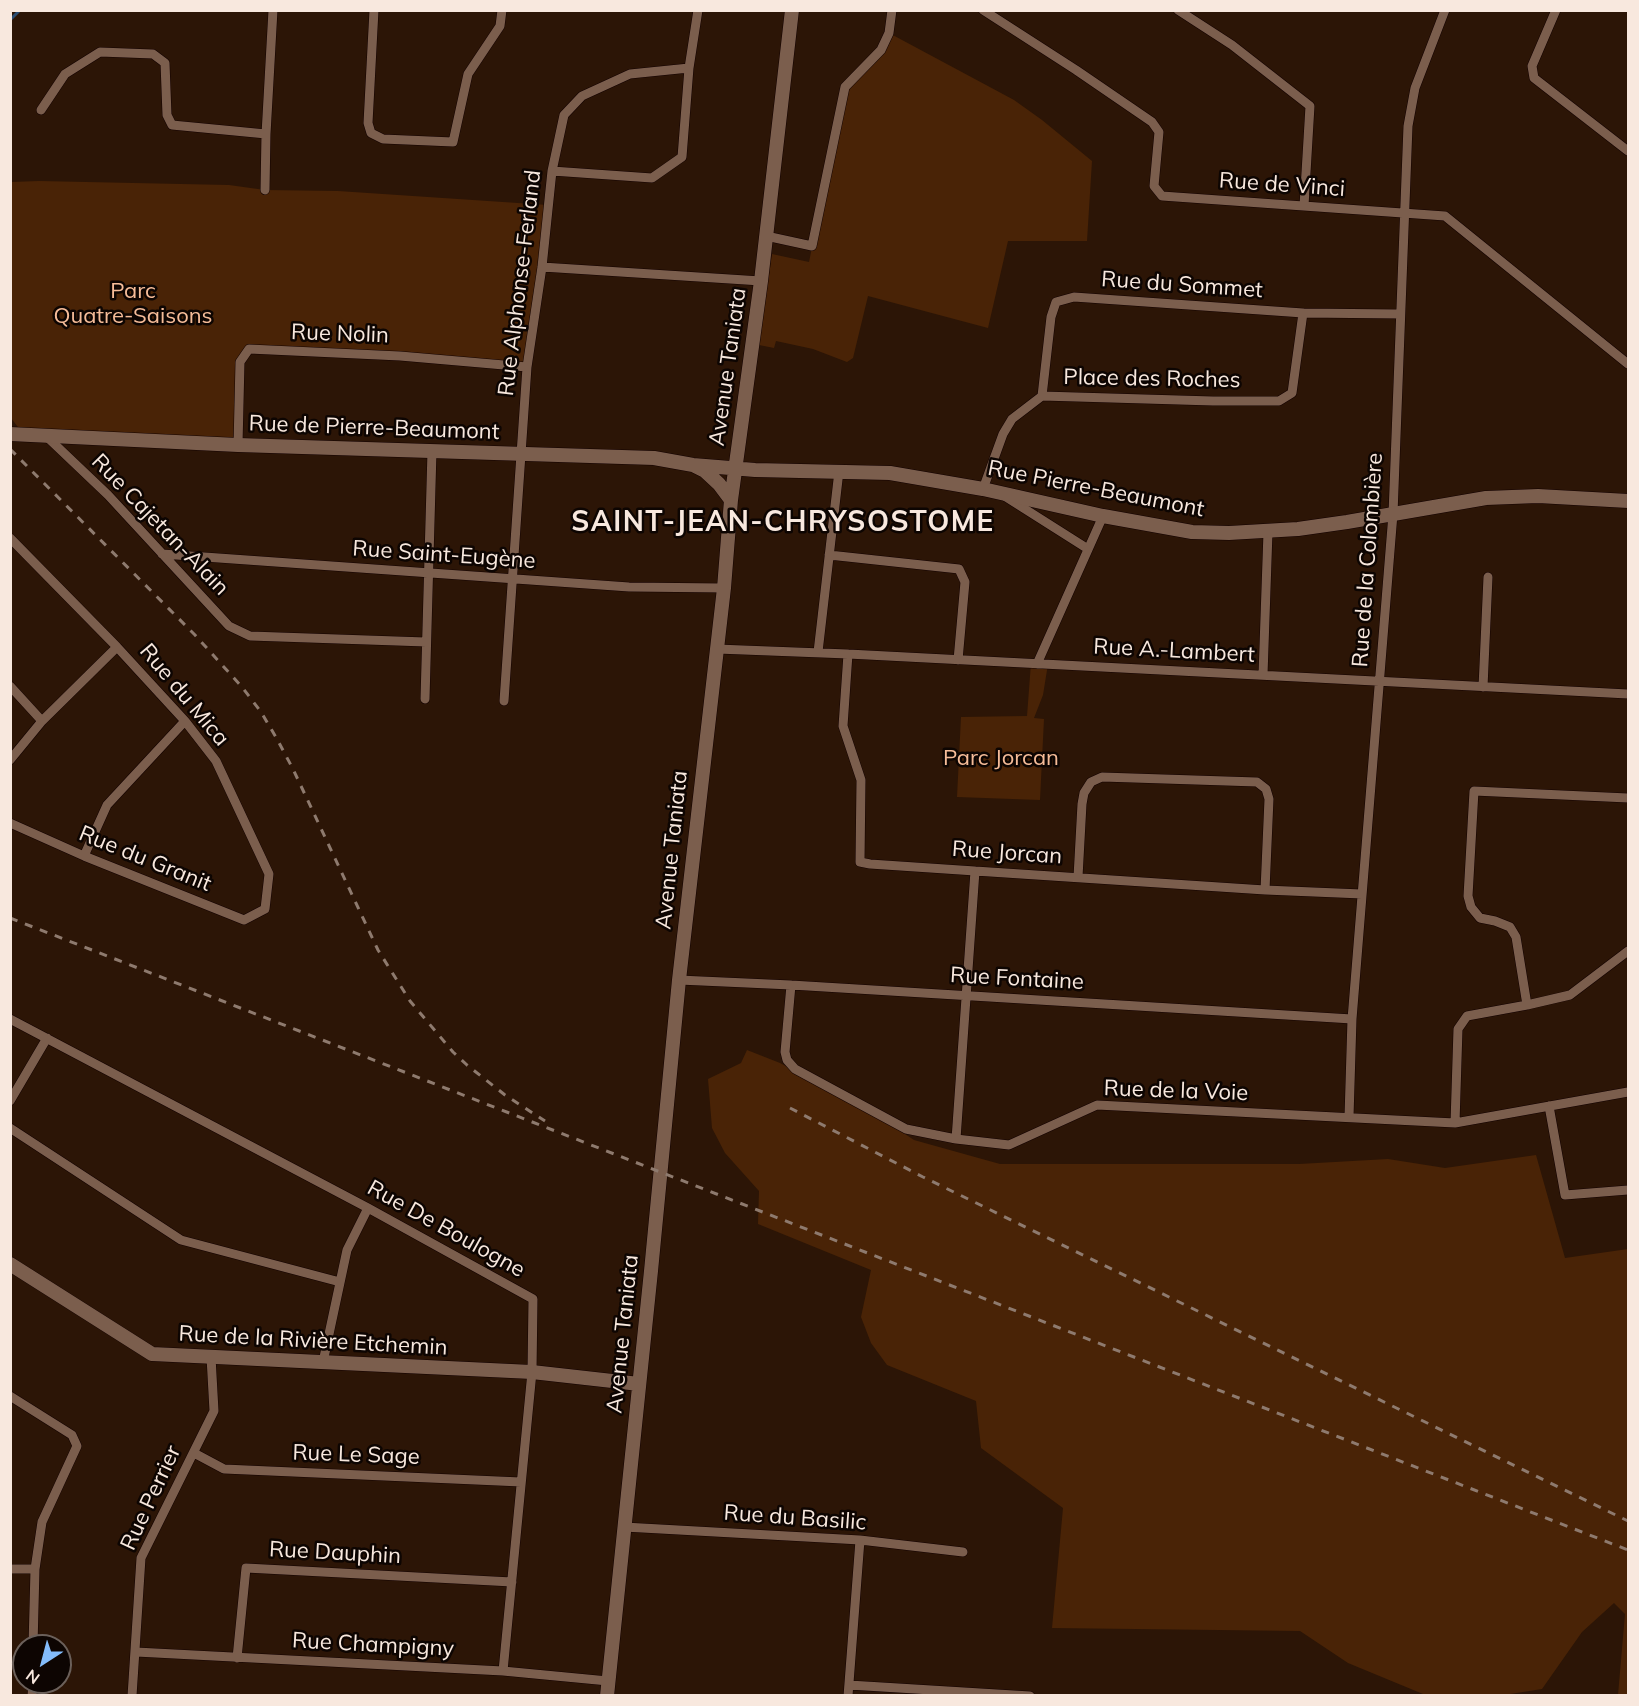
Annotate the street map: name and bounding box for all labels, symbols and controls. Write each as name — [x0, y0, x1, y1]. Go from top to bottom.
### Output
street label: Rue de Vinci — [1218, 167, 1346, 203]
street label: Rue Alphonse-Ferland — [493, 168, 547, 398]
street label: Rue du Sommet — [1100, 266, 1264, 304]
park label: Parc Quatre-Saisons — [53, 278, 213, 330]
street label: Avenue Taniata — [704, 286, 752, 448]
street label: Rue Nolin — [291, 319, 389, 349]
street label: Place des Roches — [1063, 364, 1241, 394]
street label: Rue de Pierre-Beaumont — [248, 410, 500, 446]
street label: Rue Cajetan-Alain — [86, 449, 234, 601]
street label: Rue de la Colombière — [1347, 452, 1389, 668]
street label: Rue Pierre-Beaumont — [986, 455, 1206, 523]
district label: SAINT-JEAN-CHRYSOSTOME — [571, 506, 995, 540]
street label: Rue Saint-Eugène — [352, 535, 536, 575]
street label: Rue A.-Lambert — [1093, 634, 1255, 668]
street label: Rue du Mica — [134, 638, 234, 752]
park label: Parc Jorcan — [943, 745, 1059, 771]
street label: Avenue Taniata — [651, 769, 693, 931]
street label: Rue du Granit — [75, 820, 215, 898]
street label: Rue Jorcan — [951, 836, 1063, 870]
street label: Rue Fontaine — [949, 962, 1085, 996]
street label: Rue de la Voie — [1103, 1075, 1249, 1107]
street label: Rue De Boulogne — [363, 1175, 529, 1283]
street label: Avenue Taniata — [602, 1253, 644, 1415]
street label: Rue de la Rivière Etchemin — [178, 1321, 448, 1361]
street label: Rue Le Sage — [292, 1440, 420, 1470]
street label: Rue Perrier — [115, 1441, 187, 1555]
street label: Rue du Basilic — [723, 1500, 867, 1536]
street label: Rue Dauphin — [268, 1536, 402, 1570]
street label: Rue Champigny — [291, 1628, 455, 1662]
north arrow — [12, 1634, 72, 1694]
text: N — [22, 1665, 43, 1689]

